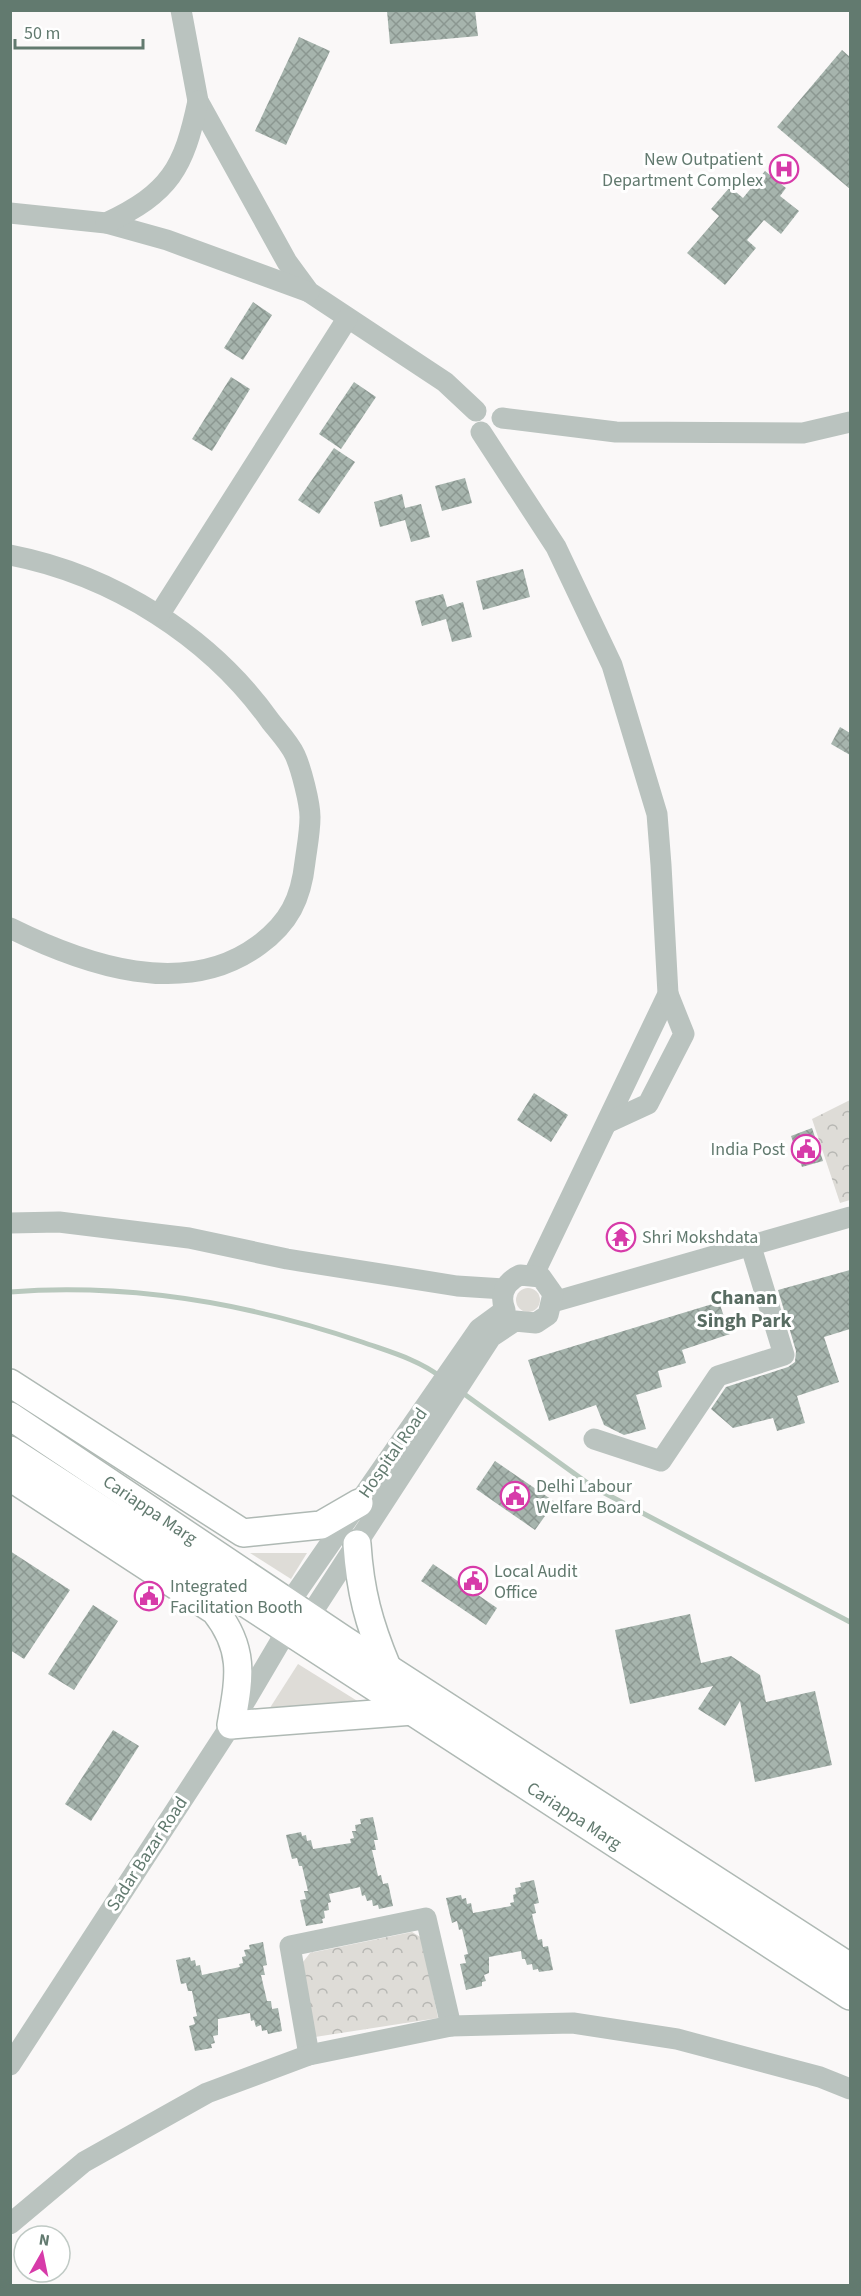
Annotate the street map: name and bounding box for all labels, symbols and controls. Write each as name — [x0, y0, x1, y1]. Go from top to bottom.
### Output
scale bar — [15, 12, 142, 50]
text: 50 m — [24, 21, 60, 46]
place label: New Outpatient Department Complex — [602, 147, 763, 193]
hospital icon: New Outpatient Department Complex — [768, 153, 800, 185]
public building icon: India Post — [790, 1133, 822, 1165]
place label: India Post — [711, 1137, 785, 1162]
temple icon: Shri Mokshdata — [605, 1221, 637, 1253]
place label: Shri Mokshdata — [642, 1225, 758, 1250]
district label: Chanan Singh Park — [697, 1284, 791, 1335]
street label: Hospital Road — [353, 1403, 433, 1503]
street label: Cariappa Marg — [98, 1469, 202, 1551]
place label: Delhi Labour Welfare Board — [536, 1474, 641, 1520]
public building icon: Delhi Labour Welfare Board — [499, 1480, 531, 1512]
place label: Local Audit Office — [494, 1559, 578, 1605]
public building icon: Local Audit Office — [457, 1565, 489, 1597]
place label: Integrated Facilitation Booth — [170, 1574, 303, 1620]
public building icon: Integrated Facilitation Booth — [133, 1580, 165, 1612]
street label: Cariappa Marg — [522, 1776, 626, 1856]
street label: Sadar Bazar Road — [101, 1792, 193, 1916]
north arrow — [12, 2224, 72, 2284]
text: N — [37, 2228, 51, 2252]

